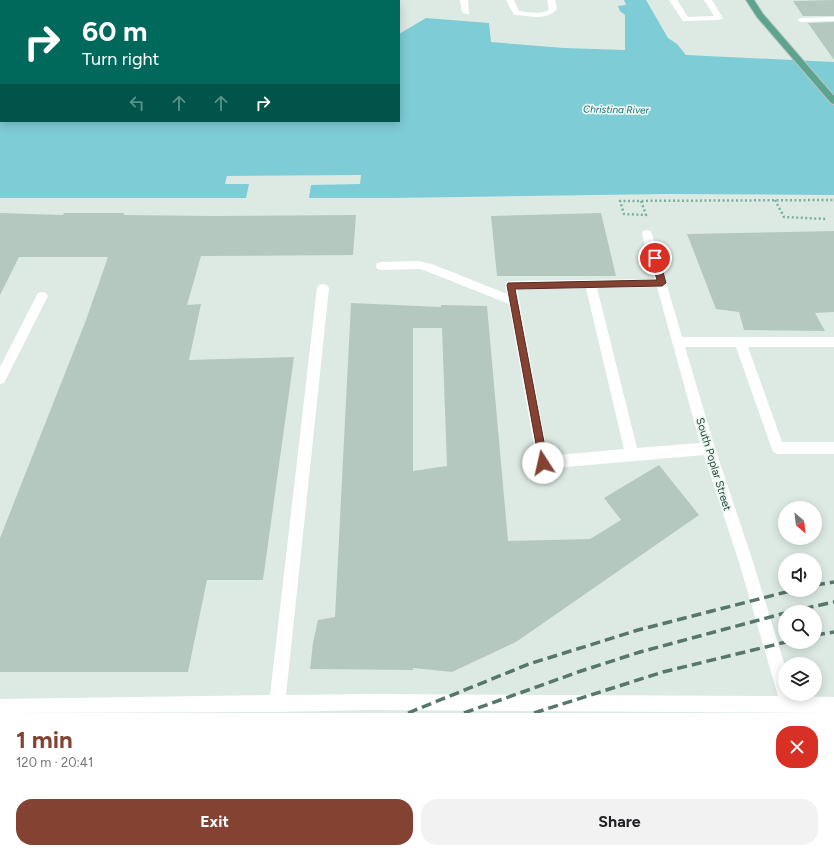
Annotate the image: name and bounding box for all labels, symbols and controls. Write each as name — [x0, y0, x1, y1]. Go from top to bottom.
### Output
text: 60 m — [82, 14, 147, 48]
icon: right — [16, 16, 68, 68]
text: Turn right — [82, 48, 159, 70]
icon: left — [126, 92, 148, 114]
icon: ahead — [168, 92, 190, 114]
icon: ahead — [210, 92, 232, 114]
icon: right — [252, 92, 274, 114]
water label: Christina River — [583, 102, 650, 117]
pin — [638, 241, 672, 275]
icon: arrive — [644, 247, 666, 269]
street label: South Poplar Street — [693, 416, 734, 512]
position arrow — [522, 442, 564, 484]
north arrow — [778, 501, 822, 545]
map controls — [778, 501, 822, 701]
button: sound — [778, 553, 822, 597]
button: search — [778, 605, 822, 649]
button: layers — [778, 657, 822, 701]
text: 1 min — [16, 725, 73, 754]
button: close — [776, 726, 818, 768]
text: 120 m · 20:41 — [16, 755, 93, 770]
button: Exit — [16, 799, 413, 845]
button: Share — [421, 799, 818, 845]

